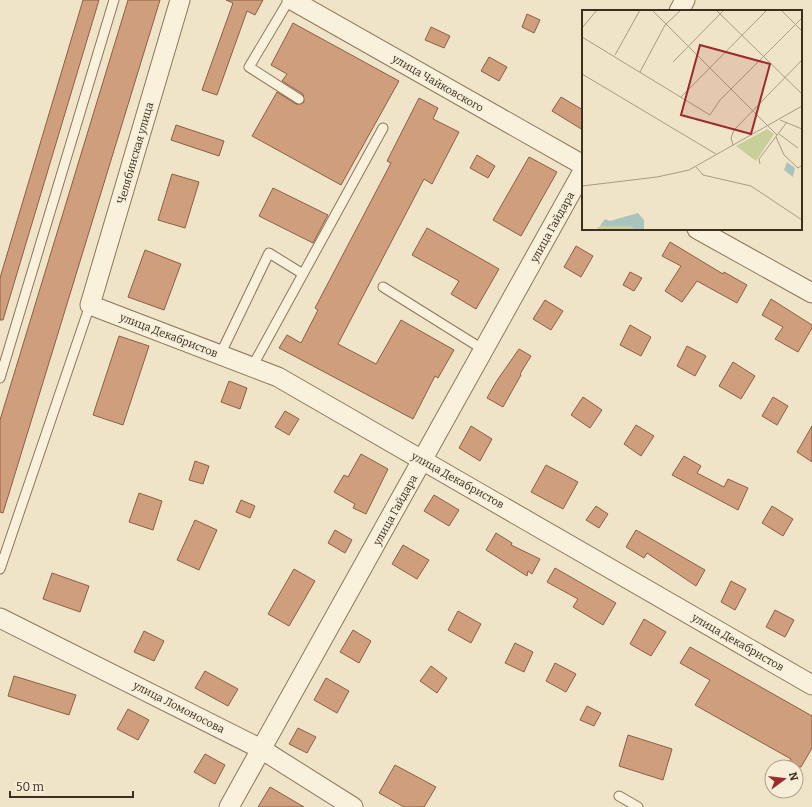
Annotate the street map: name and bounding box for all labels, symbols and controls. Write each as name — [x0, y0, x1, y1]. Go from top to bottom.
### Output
inset map — [582, 10, 802, 230]
street label: улица Чайковского — [389, 52, 486, 115]
street label: Челябинская улица — [115, 101, 156, 206]
street label: улица Гайдара — [527, 190, 577, 266]
street label: улица Декабристов — [117, 310, 220, 360]
street label: улица Декабристов — [408, 449, 506, 511]
street label: улица Гайдара — [370, 473, 420, 549]
street label: улица Декабристов — [689, 610, 786, 674]
street label: улица Ломоносова — [130, 678, 227, 736]
north arrow — [764, 759, 804, 799]
text: N — [786, 771, 801, 783]
scale bar — [10, 773, 133, 799]
text: 50 m — [16, 780, 45, 794]

